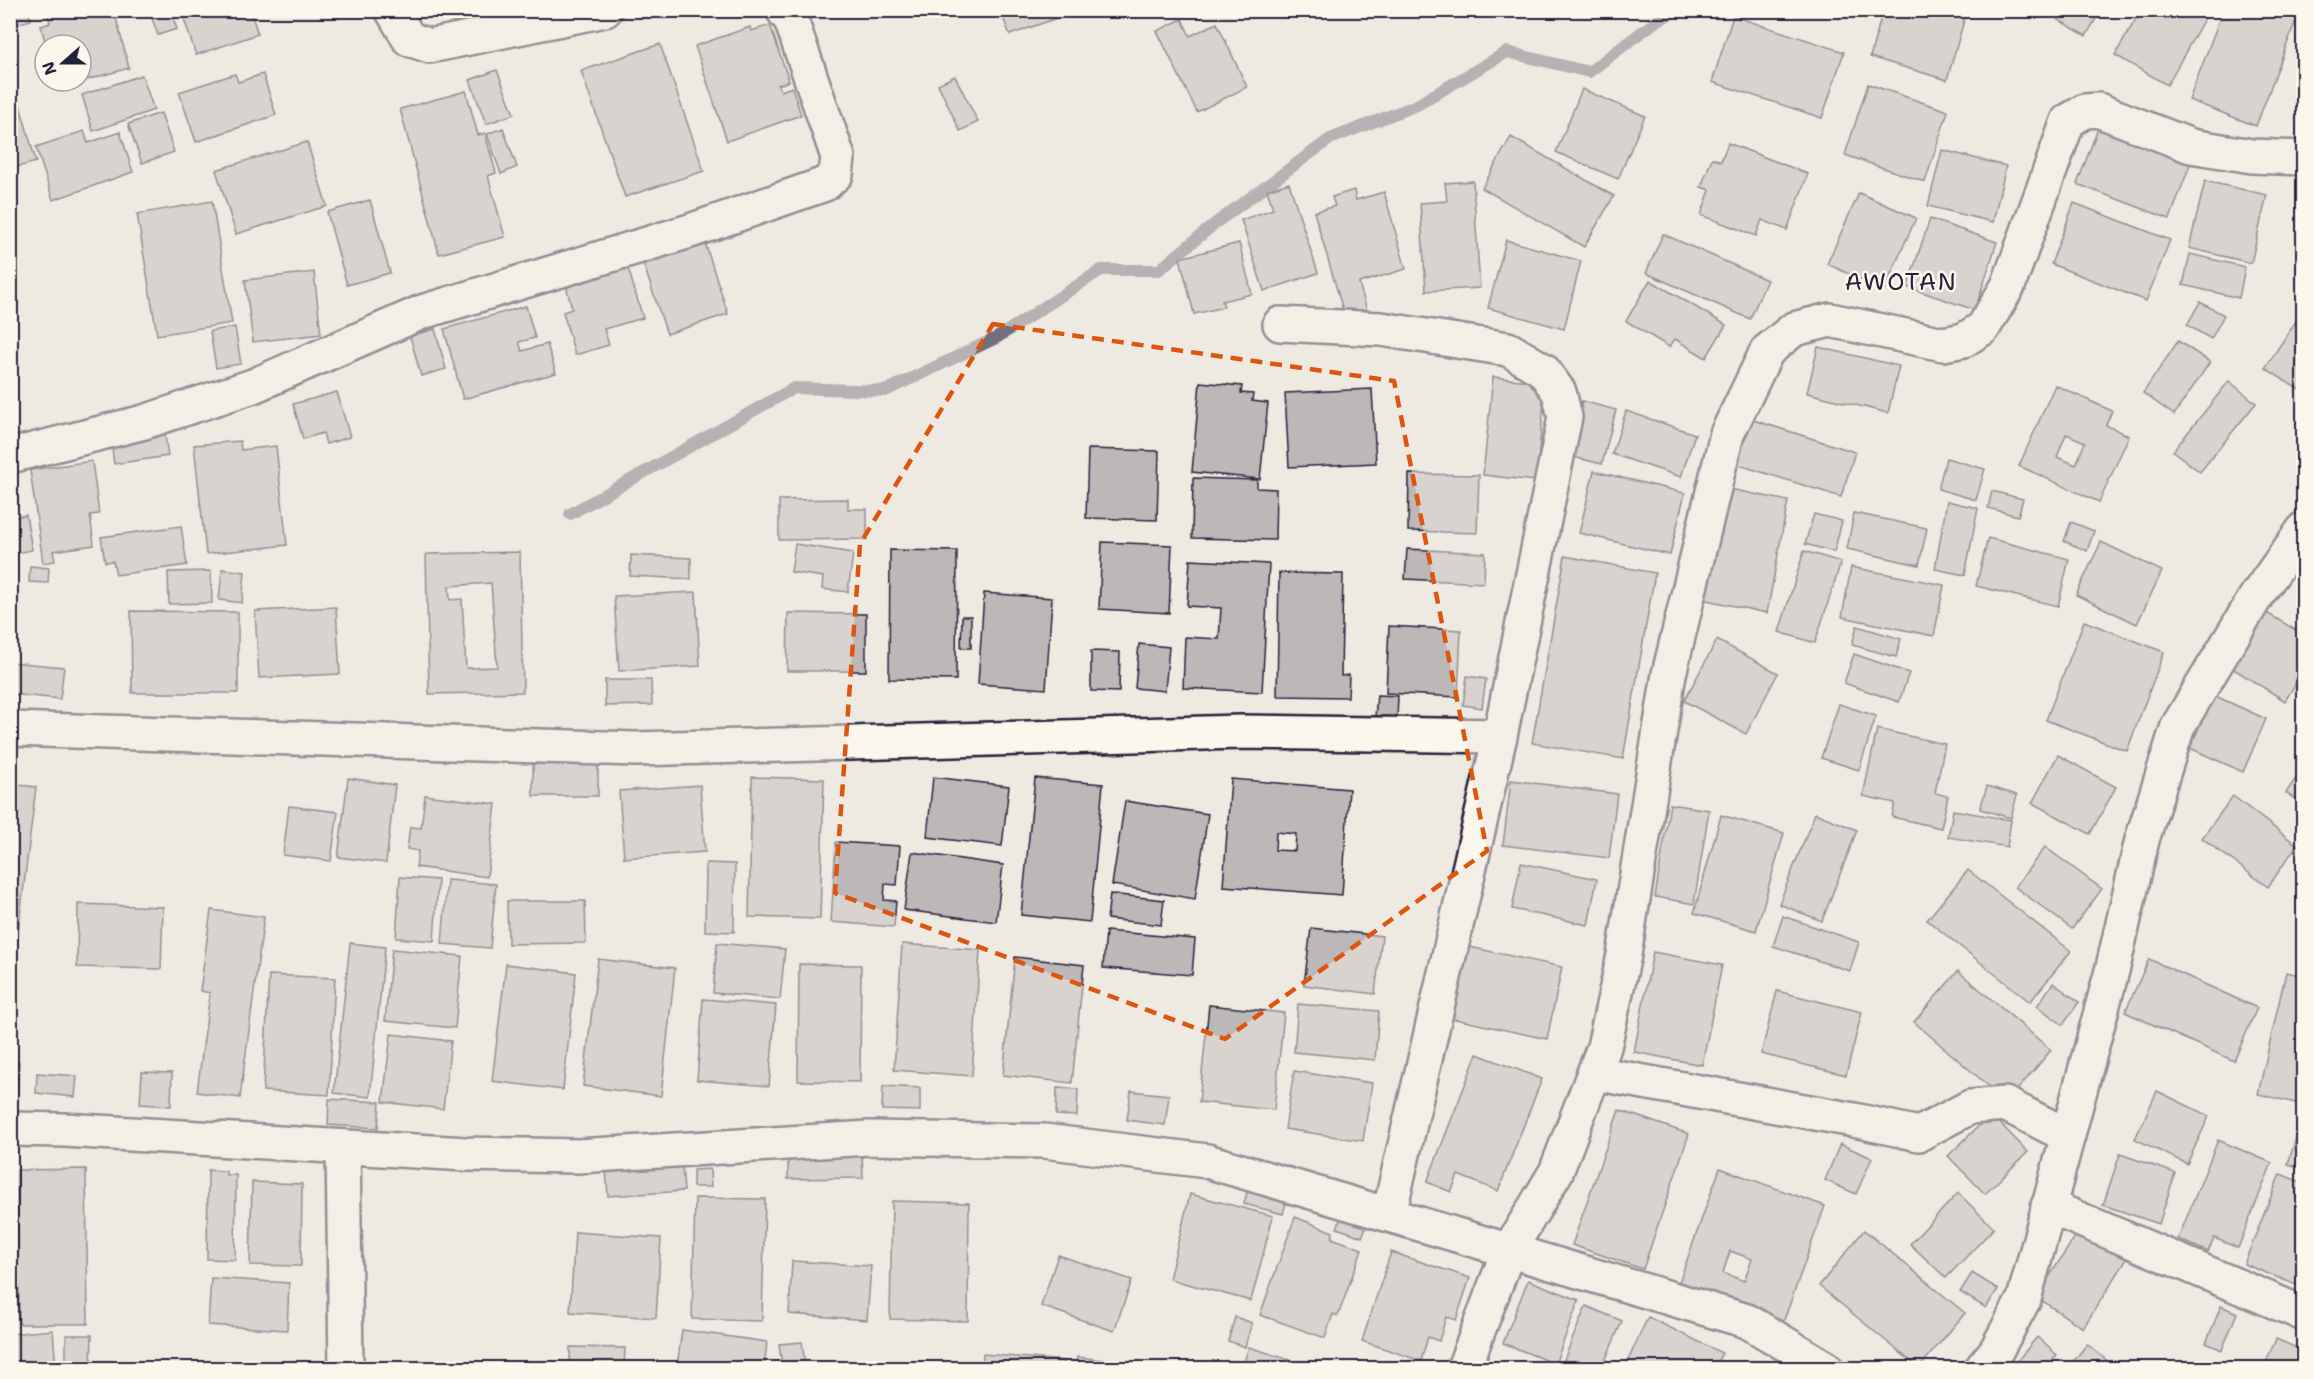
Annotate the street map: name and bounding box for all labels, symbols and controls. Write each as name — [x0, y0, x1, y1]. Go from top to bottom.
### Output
north arrow — [33, 33, 93, 93]
text: N — [37, 59, 62, 78]
district label: AWOTAN — [1845, 266, 1957, 298]

